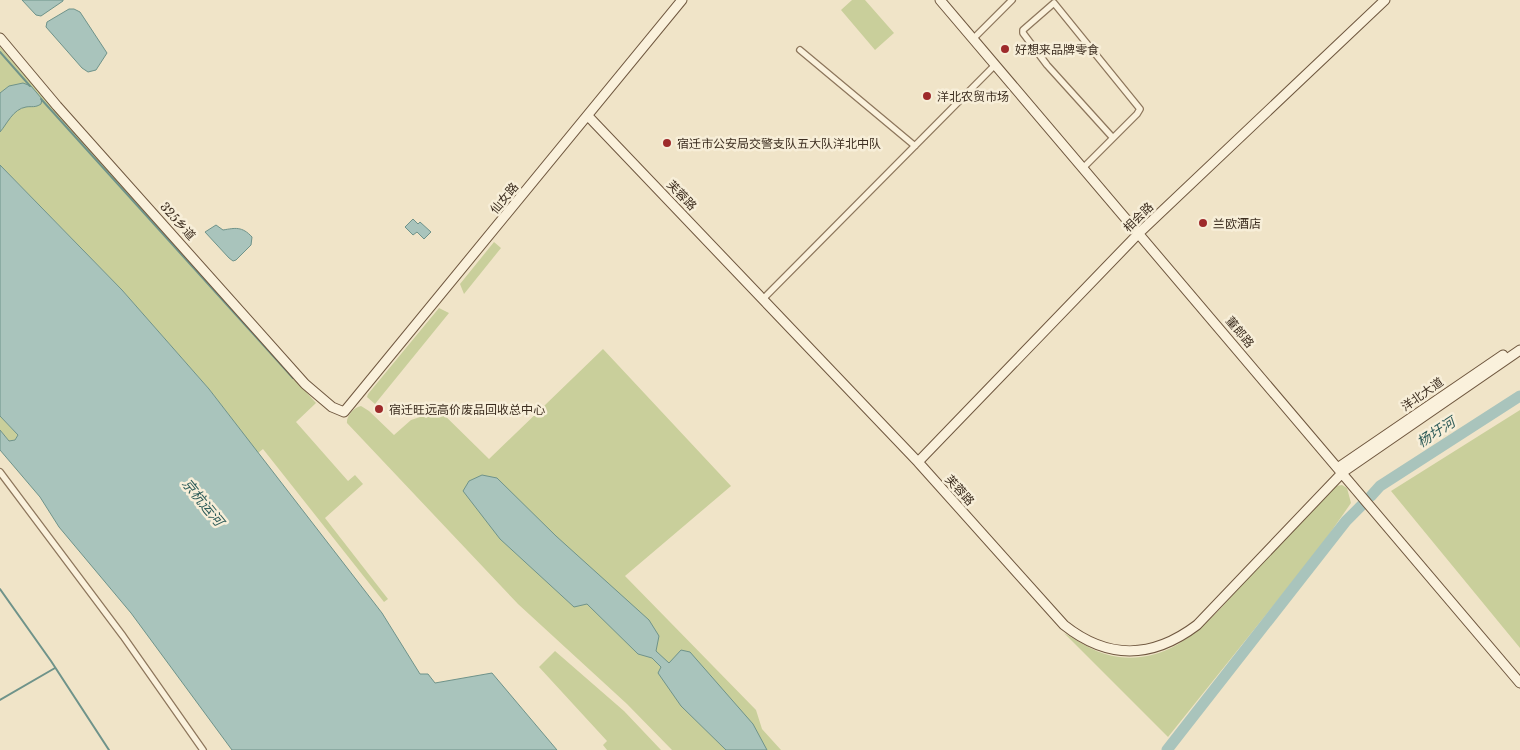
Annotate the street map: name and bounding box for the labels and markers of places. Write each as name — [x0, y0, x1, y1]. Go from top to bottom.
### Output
place label: 好想来品牌零食 — [1015, 42, 1099, 57]
marker: 好想来品牌零食 — [999, 43, 1011, 55]
place label: 洋北农贸市场 — [937, 89, 1009, 104]
marker: 洋北农贸市场 — [921, 90, 933, 102]
place label: 宿迁市公安局交警支队五大队洋北中队 — [677, 136, 881, 151]
marker: 宿迁市公安局交警支队五大队洋北中队 — [661, 137, 673, 149]
place label: 兰欧酒店 — [1213, 216, 1261, 231]
marker: 兰欧酒店 — [1197, 217, 1209, 229]
place label: 宿迁旺远高价废品回收总中心 — [389, 402, 545, 417]
marker: 宿迁旺远高价废品回收总中心 — [373, 403, 385, 415]

